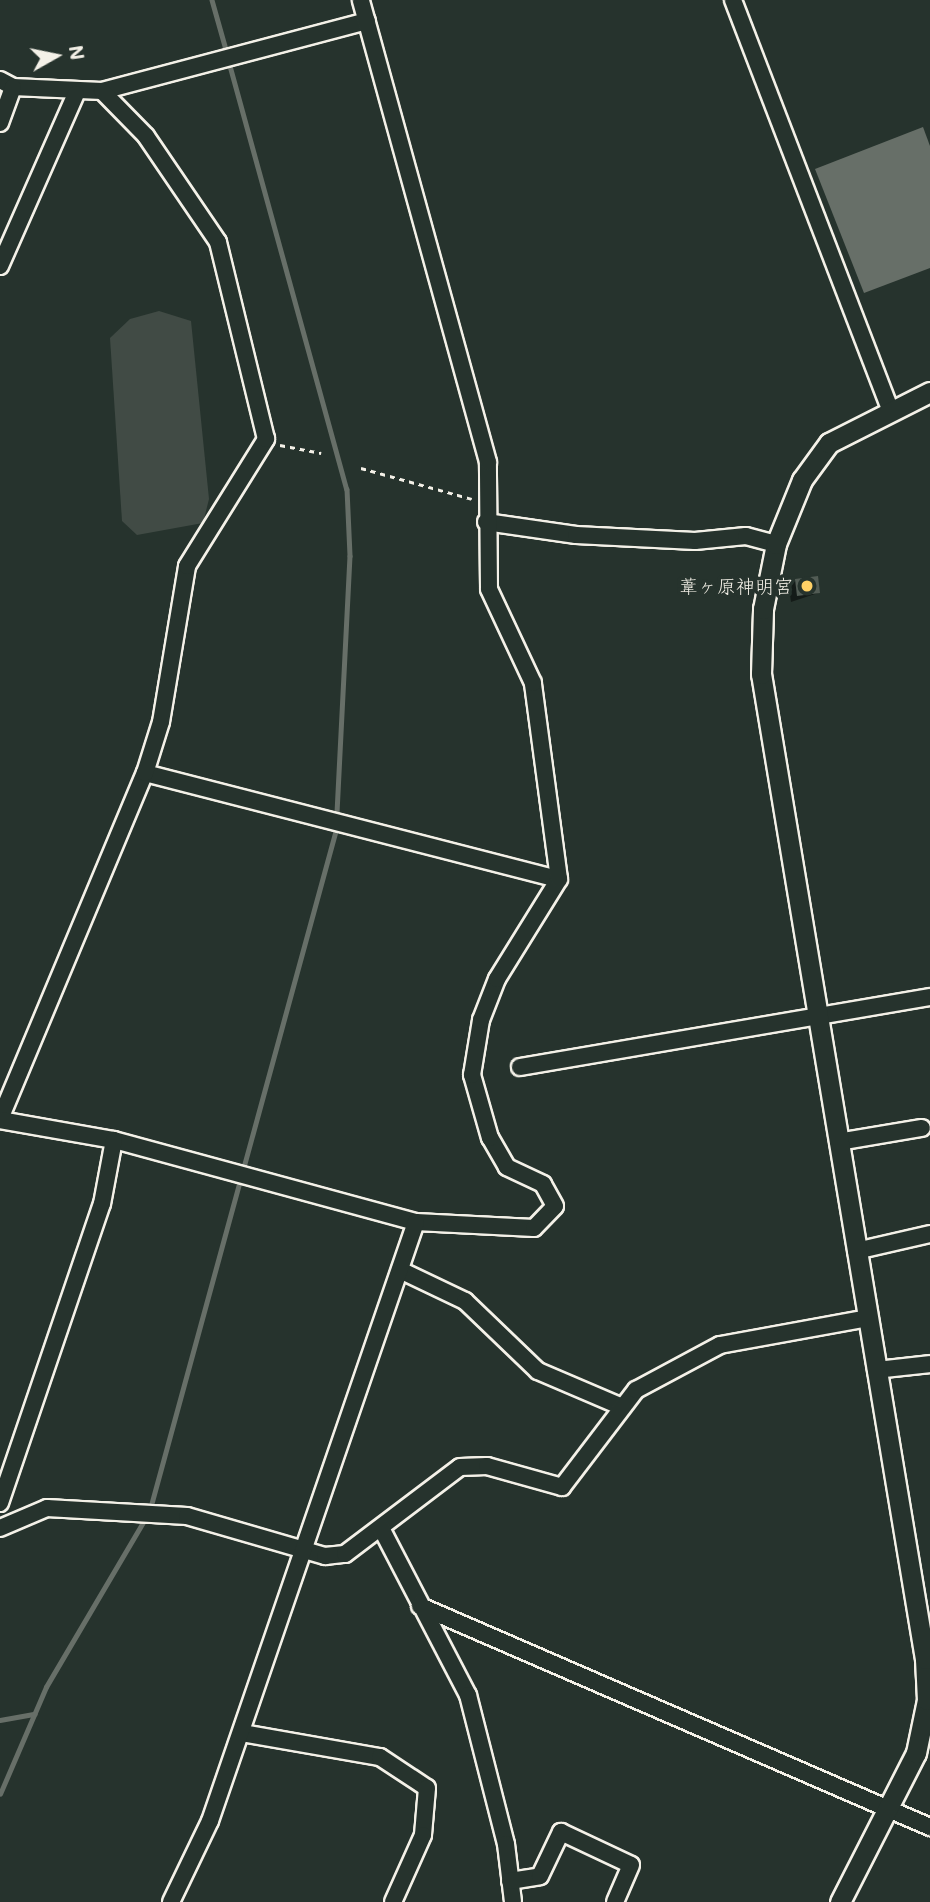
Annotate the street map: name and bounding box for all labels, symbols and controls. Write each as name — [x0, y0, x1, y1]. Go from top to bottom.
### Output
north arrow — [21, 21, 91, 91]
text: N — [64, 44, 91, 62]
place label: 葦ヶ原神明宮 — [679, 575, 793, 597]
marker: 葦ヶ原神明宮 — [799, 578, 815, 594]

